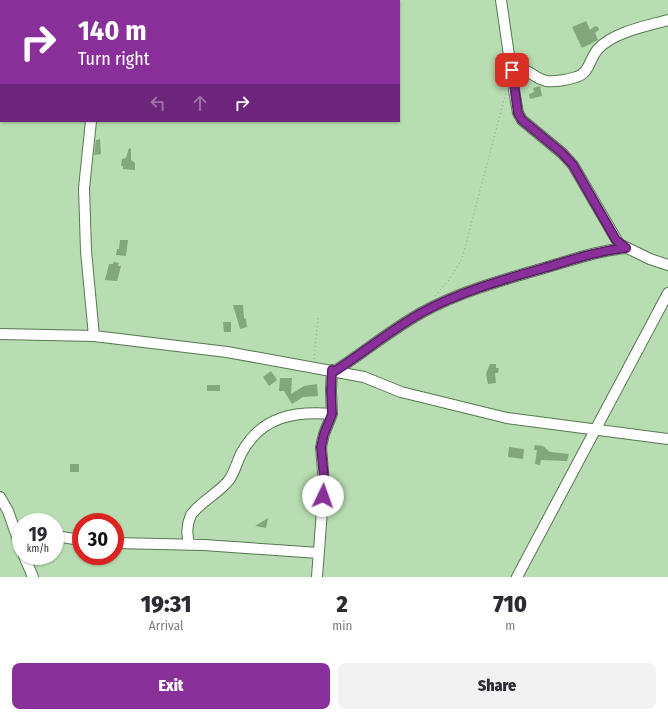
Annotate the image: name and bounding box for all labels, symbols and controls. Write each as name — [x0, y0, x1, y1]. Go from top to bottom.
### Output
text: 140 m — [78, 14, 147, 47]
icon: right — [12, 16, 64, 68]
text: Turn right — [78, 48, 150, 70]
pin — [495, 53, 529, 87]
icon: arrive — [501, 59, 523, 81]
icon: left — [147, 92, 169, 114]
icon: ahead — [189, 92, 211, 114]
icon: right — [231, 92, 253, 114]
position arrow — [302, 475, 344, 517]
speed limit sign: 30 — [72, 513, 124, 565]
text: 19 — [29, 522, 47, 546]
text: km/h — [27, 543, 49, 555]
text: 19:31 — [141, 590, 191, 618]
text: 2 — [337, 590, 348, 618]
text: 710 — [493, 590, 527, 618]
text: Arrival — [149, 618, 183, 633]
text: min — [332, 618, 352, 633]
text: m — [505, 618, 515, 633]
button: Exit — [12, 663, 330, 709]
button: Share — [338, 663, 656, 709]

